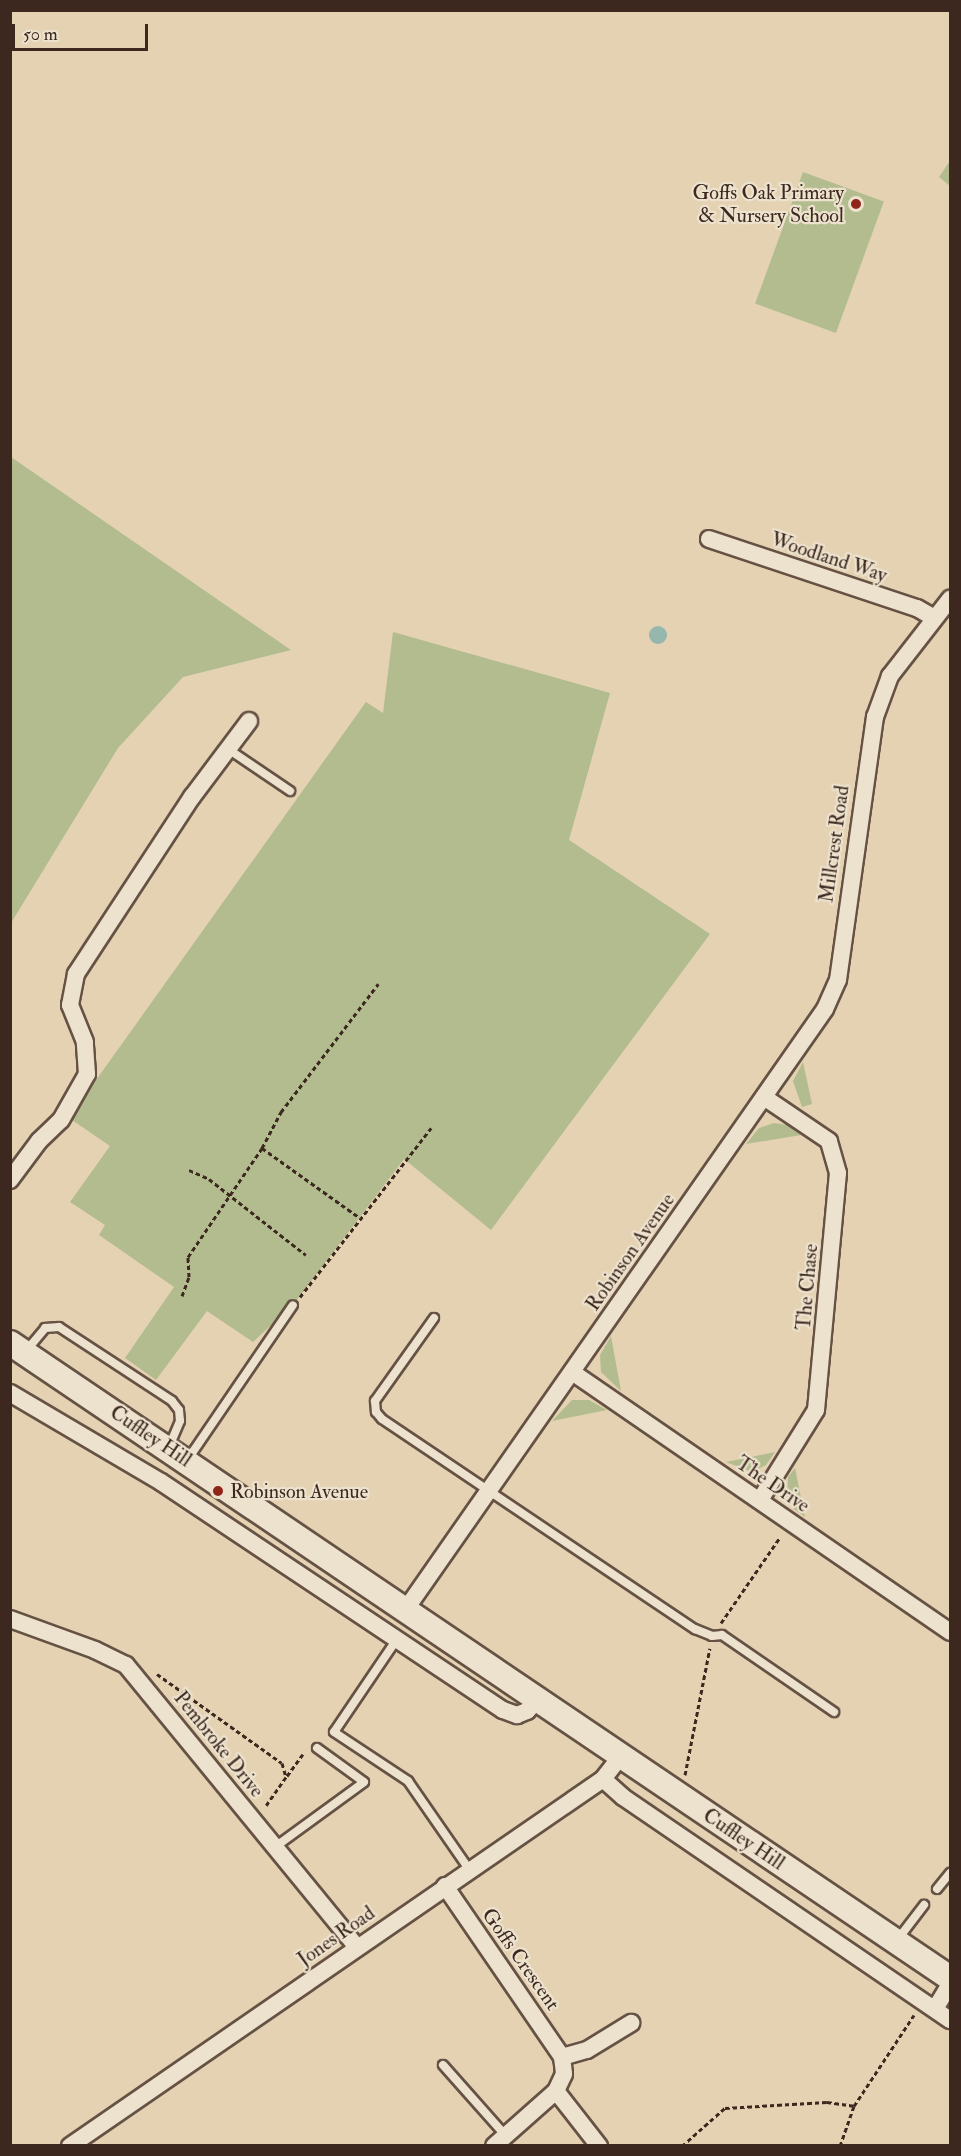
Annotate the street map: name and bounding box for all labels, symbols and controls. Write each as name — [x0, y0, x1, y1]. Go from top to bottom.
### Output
scale bar — [15, 12, 152, 50]
text: 50 m — [23, 23, 58, 46]
place label: Goffs Oak Primary & Nursery School — [693, 180, 844, 227]
marker: Goffs Oak Primary & Nursery School — [849, 197, 863, 211]
street label: Woodland Way — [768, 527, 890, 587]
street label: Millcrest Road — [814, 784, 854, 904]
street label: Robinson Avenue — [581, 1189, 679, 1315]
street label: The Chase — [791, 1243, 823, 1331]
street label: Cuffley Hill — [106, 1400, 196, 1472]
street label: The Drive — [732, 1451, 814, 1517]
place label: Robinson Avenue — [230, 1479, 368, 1503]
marker: Robinson Avenue — [211, 1484, 225, 1498]
street label: Pembroke Drive — [169, 1686, 269, 1802]
street label: Cuffley Hill — [699, 1803, 789, 1875]
street label: Jones Road — [293, 1901, 379, 1971]
street label: Goffs Crescent — [477, 1903, 565, 2015]

